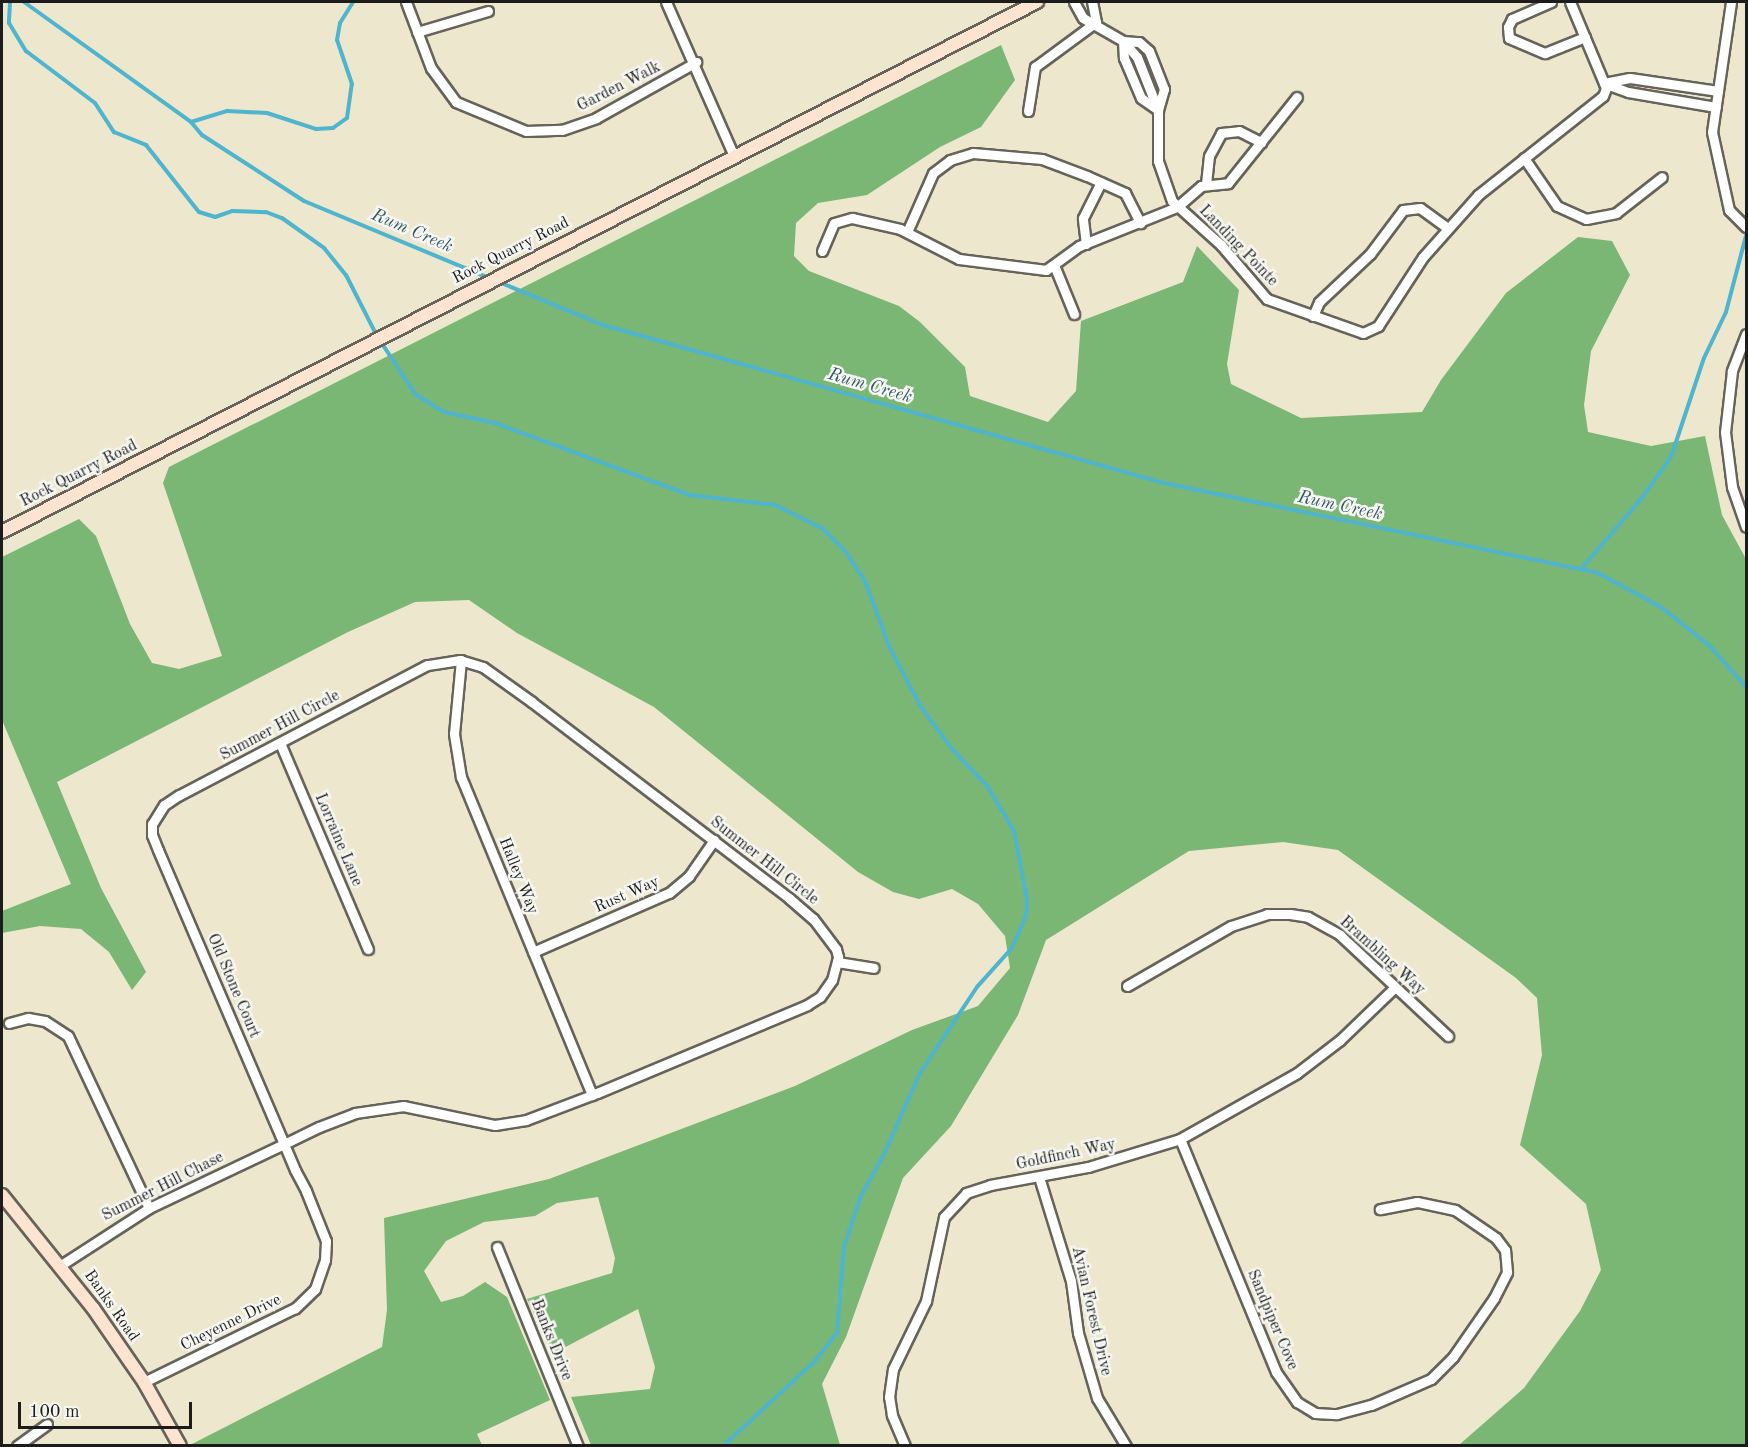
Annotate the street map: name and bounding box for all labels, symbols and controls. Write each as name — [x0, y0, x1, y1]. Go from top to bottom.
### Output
street label: Garden Walk — [574, 58, 664, 116]
street label: Landing Pointe — [1194, 201, 1282, 291]
water label: Rum Creek — [368, 204, 456, 258]
street label: Rock Quarry Road — [449, 213, 573, 289]
water label: Rum Creek — [826, 364, 914, 408]
street label: Rock Quarry Road — [17, 436, 141, 512]
water label: Rum Creek — [1296, 486, 1384, 526]
street label: Summer Hill Circle — [217, 686, 343, 766]
street label: Lorraine Lane — [310, 791, 366, 889]
street label: Summer Hill Circle — [706, 813, 822, 909]
street label: Halley Way — [494, 835, 542, 917]
street label: Rust Way — [592, 872, 662, 918]
street label: Brambling Way — [1335, 912, 1429, 1000]
street label: Old Stone Court — [202, 931, 264, 1041]
street label: Goldfinch Way — [1014, 1135, 1118, 1175]
street label: Summer Hill Chase — [99, 1148, 227, 1226]
street label: Avian Forest Drive — [1067, 1245, 1115, 1377]
street label: Banks Road — [79, 1267, 143, 1345]
street label: Sandpiper Cove — [1242, 1267, 1302, 1373]
street label: Cheyenne Drive — [178, 1290, 284, 1356]
street label: Banks Drive — [526, 1297, 576, 1383]
scale bar — [21, 1390, 195, 1428]
text: 100 m — [29, 1403, 80, 1421]

